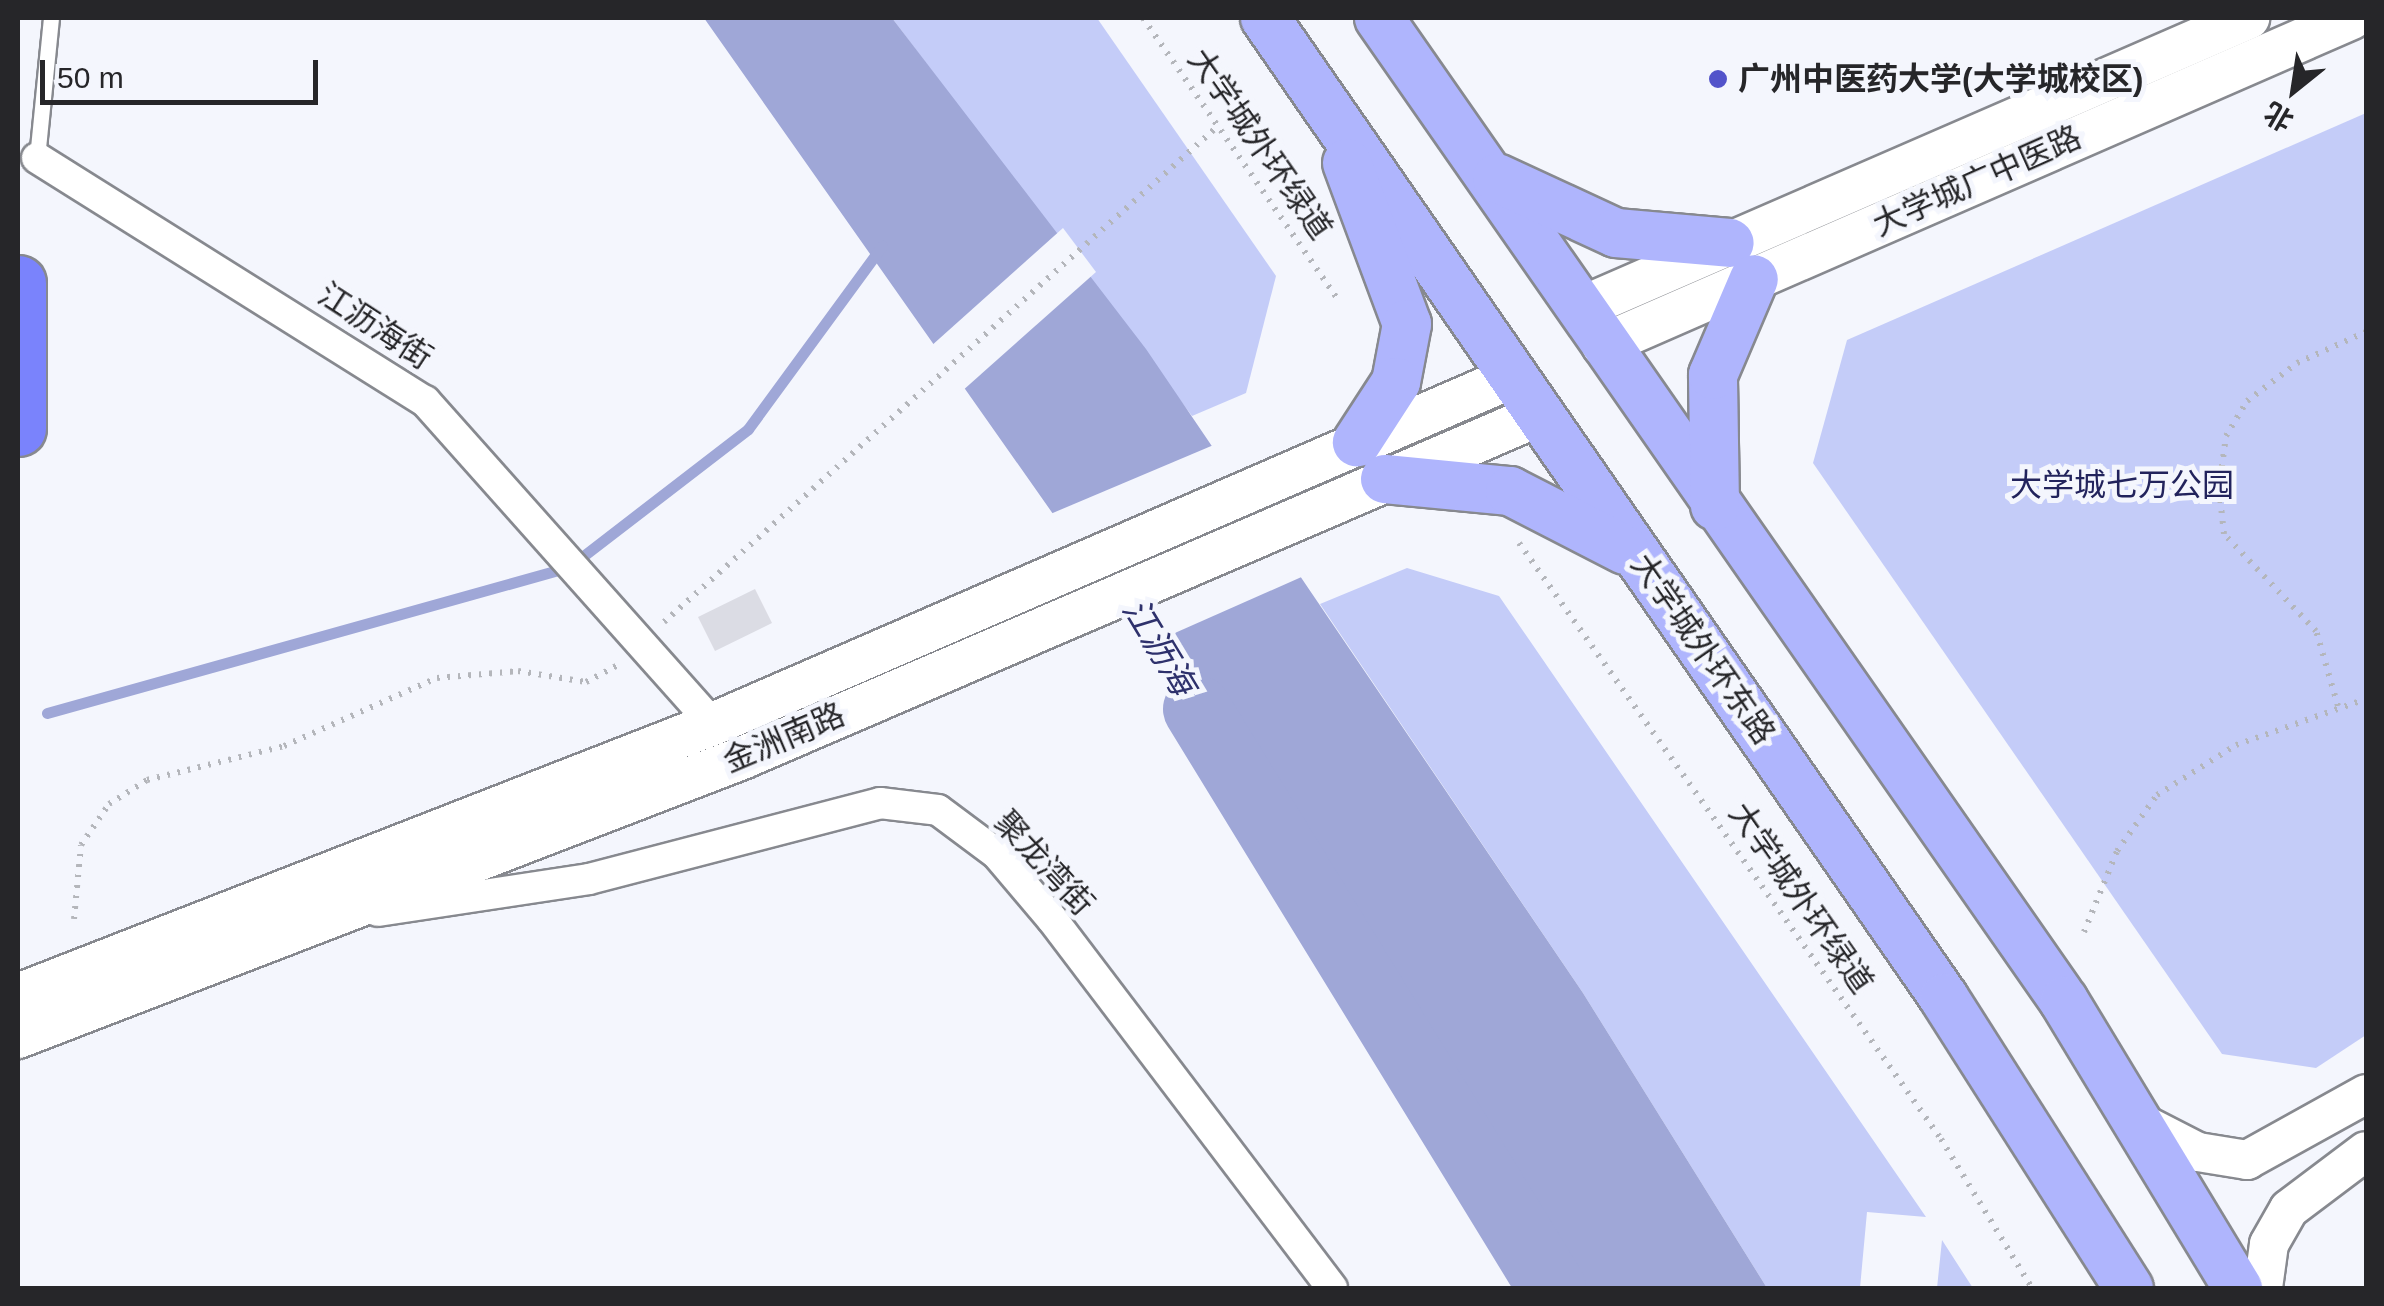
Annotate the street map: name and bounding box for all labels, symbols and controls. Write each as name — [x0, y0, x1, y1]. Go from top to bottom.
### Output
scale bar — [45, 40, 322, 102]
north arrow — [2244, 40, 2344, 140]
street label: 大学城外环绿道 — [1180, 41, 1340, 247]
place label: 广州中医药大学(大学城校区) — [1738, 60, 2143, 98]
text: 50 m — [57, 61, 124, 94]
marker: 广州中医药大学(大学城校区) — [1707, 68, 1729, 90]
text: 北 — [2259, 96, 2299, 137]
street label: 大学城广中医路 — [1867, 118, 2087, 244]
street label: 江沥海街 — [311, 275, 439, 377]
park label: 大学城七万公园 — [2010, 466, 2234, 504]
street label: 大学城外环东路 — [1623, 546, 1783, 752]
water label: 江沥海 — [1114, 591, 1204, 703]
street label: 金洲南路 — [718, 695, 850, 781]
street label: 大学城外环绿道 — [1721, 795, 1881, 1001]
street label: 聚龙湾街 — [986, 803, 1102, 923]

